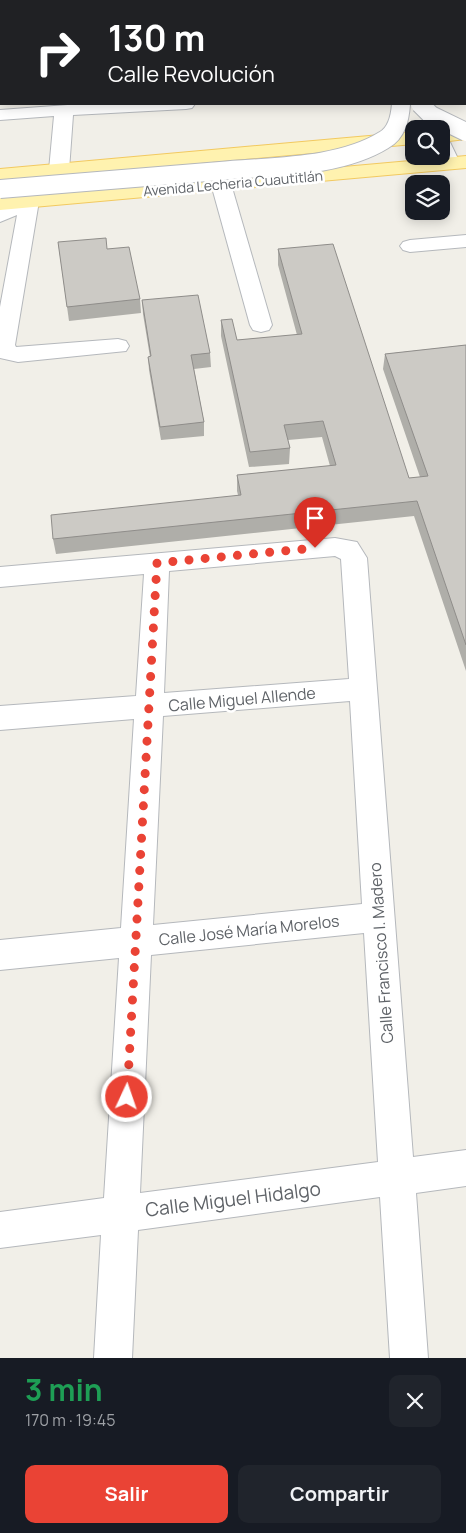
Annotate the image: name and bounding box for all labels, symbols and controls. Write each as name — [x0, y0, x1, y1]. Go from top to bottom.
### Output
text: 130 m — [108, 14, 205, 62]
icon: right — [25, 20, 90, 85]
text: Calle Revolución — [108, 59, 275, 89]
map controls — [405, 120, 450, 220]
button: search — [405, 120, 450, 165]
street label: Avenida Lecheria Cuautitlán — [142, 166, 324, 200]
button: layers — [405, 175, 450, 220]
pin — [294, 497, 336, 548]
icon: arrive — [301, 504, 329, 532]
street label: Calle Miguel Allende — [167, 682, 317, 716]
street label: Calle Francisco I. Madero — [364, 862, 398, 1044]
street label: Calle José María Morelos — [158, 910, 340, 950]
position arrow — [100, 1070, 152, 1122]
street label: Calle Miguel Hidalgo — [144, 1175, 322, 1223]
text: 3 min — [25, 1369, 103, 1410]
button: close — [389, 1375, 441, 1427]
text: 170 m · 19:45 — [25, 1409, 115, 1431]
button: Salir — [25, 1465, 228, 1523]
button: Compartir — [238, 1465, 441, 1523]

